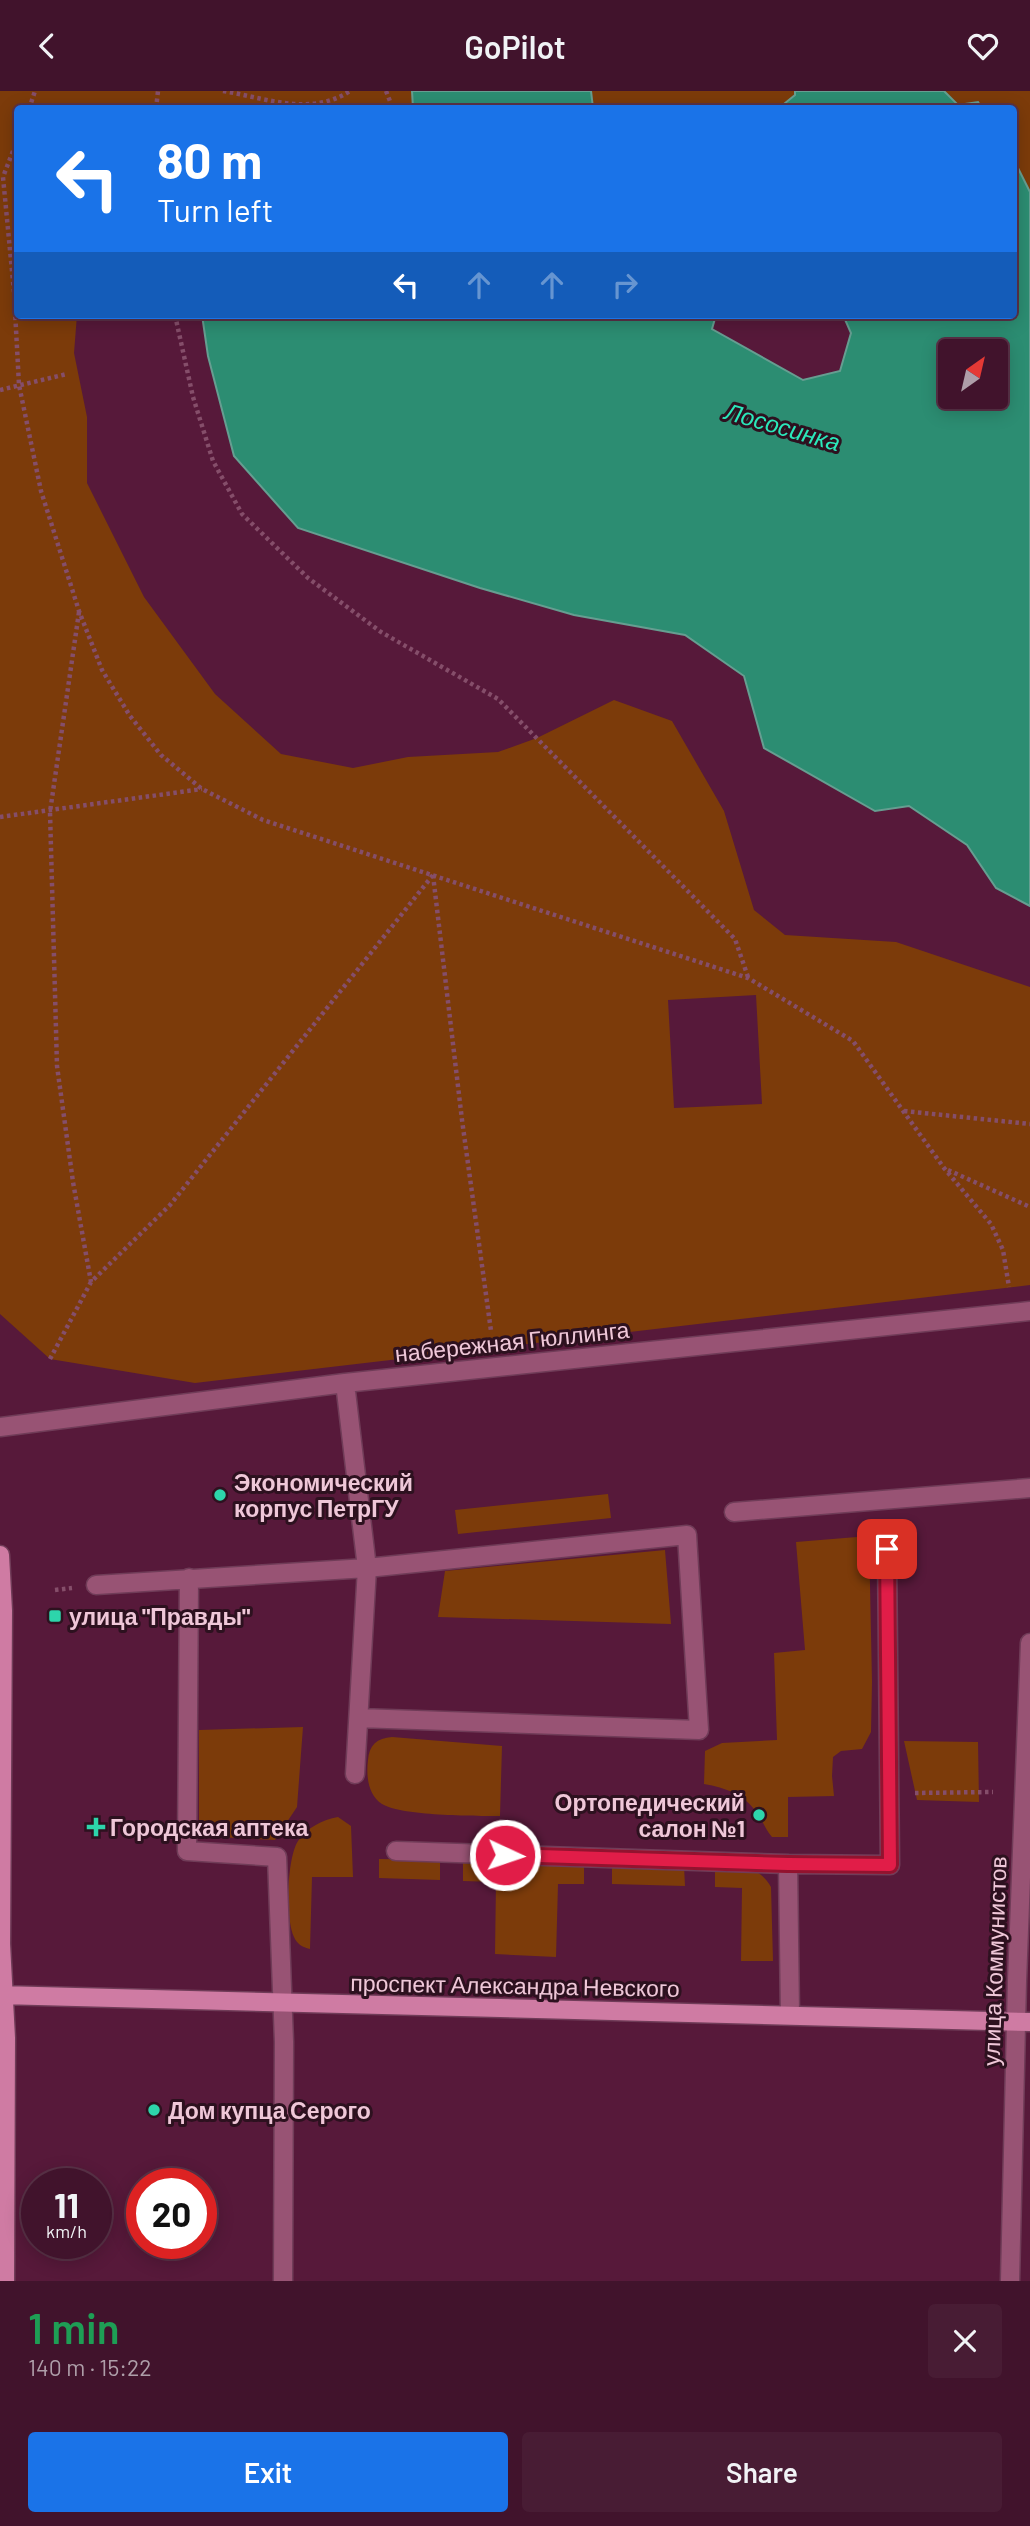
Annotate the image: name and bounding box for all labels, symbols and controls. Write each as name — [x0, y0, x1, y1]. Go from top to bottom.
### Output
icon: back — [28, 27, 66, 65]
text: GoPilot — [464, 27, 566, 65]
icon: heart — [964, 27, 1002, 65]
text: 80 m — [157, 130, 262, 189]
icon: left — [42, 133, 133, 224]
text: Turn left — [157, 190, 274, 228]
icon: left — [387, 266, 425, 304]
icon: ahead — [460, 266, 498, 304]
icon: ahead — [533, 266, 571, 304]
icon: right — [606, 266, 644, 304]
north arrow — [938, 339, 1008, 409]
map controls — [938, 339, 1008, 409]
water label: Лососинка — [720, 395, 844, 456]
street label: набережная Гюллинга — [393, 1315, 631, 1367]
place label: Экономический корпус ПетрГУ — [234, 1468, 413, 1522]
marker: Экономический корпус ПетрГУ — [212, 1487, 228, 1503]
pin — [857, 1519, 917, 1579]
icon: arrive — [868, 1530, 906, 1568]
place label: улица "Правды" — [69, 1602, 250, 1630]
marker: улица "Правды" — [47, 1608, 63, 1624]
place label: Ортопедический салон №1 — [555, 1788, 745, 1842]
marker: Ортопедический салон №1 — [751, 1807, 767, 1823]
place label: Городская аптека — [110, 1813, 308, 1841]
position arrow — [468, 1818, 542, 1892]
marker: Городская аптека — [88, 1819, 104, 1835]
street label: улица Коммунистов — [976, 1856, 1012, 2066]
street label: проспект Александра Невского — [350, 1968, 680, 2002]
place label: Дом купца Серого — [168, 2096, 371, 2124]
marker: Дом купца Серого — [146, 2102, 162, 2118]
speed limit sign: 20 — [126, 2168, 217, 2259]
text: 11 — [54, 2183, 79, 2225]
text: km/h — [46, 2220, 87, 2242]
text: 1 min — [28, 2302, 120, 2352]
button: close — [928, 2304, 1002, 2378]
text: 140 m · 15:22 — [28, 2353, 152, 2381]
button: Exit — [28, 2432, 508, 2512]
button: Share — [522, 2432, 1002, 2512]

